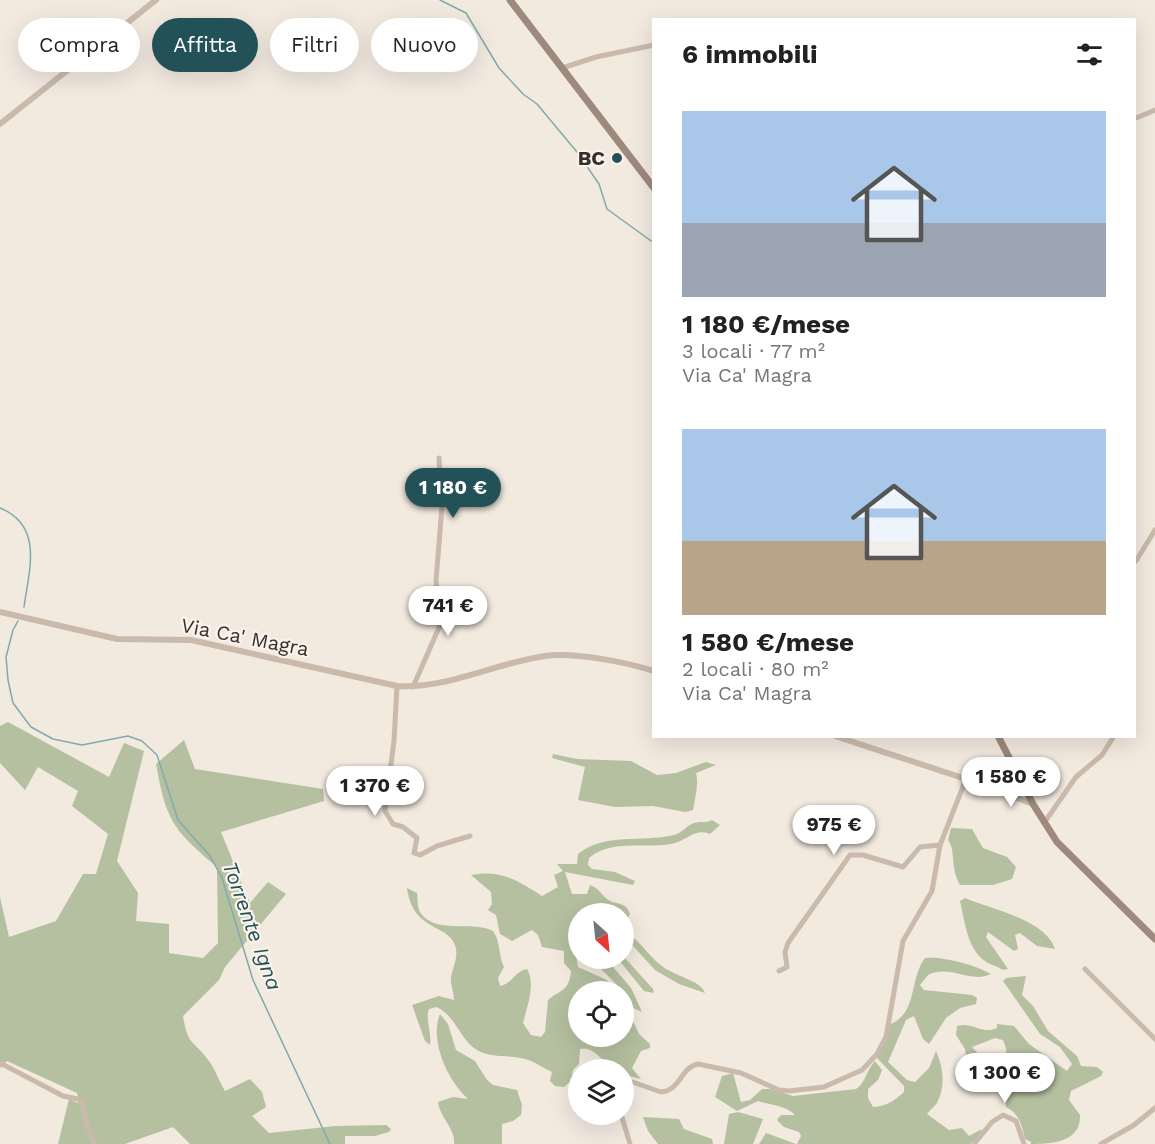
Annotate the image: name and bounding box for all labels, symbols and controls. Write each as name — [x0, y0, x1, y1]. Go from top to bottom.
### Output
chip: Compra — [18, 18, 140, 72]
chip: Affitta — [152, 18, 258, 72]
chip: Filtri — [270, 18, 359, 72]
chip: Nuovo — [371, 18, 478, 72]
icon: filters — [1073, 38, 1106, 71]
text: 6 immobili — [682, 39, 817, 69]
place label: BC — [578, 146, 605, 170]
icon: home — [840, 150, 948, 258]
marker: BC — [610, 151, 624, 165]
text: 1 180 €/mese — [682, 309, 850, 339]
text: 3 locali · 77 m² — [682, 339, 825, 363]
text: Via Ca' Magra — [682, 363, 812, 387]
pin: 1 180 € — [398, 468, 508, 519]
icon: home — [840, 468, 948, 576]
text: 1 180 € — [419, 475, 487, 499]
pin: 741 € — [406, 586, 490, 637]
text: 741 € — [422, 593, 474, 617]
street label: Via Ca' Magra — [179, 613, 311, 661]
text: 1 580 €/mese — [682, 627, 854, 657]
text: 2 locali · 80 m² — [682, 657, 829, 681]
text: Via Ca' Magra — [682, 681, 812, 705]
pin: 1 580 € — [956, 757, 1066, 808]
text: 1 580 € — [975, 764, 1047, 788]
pin: 1 370 € — [320, 766, 430, 817]
text: 1 370 € — [340, 773, 410, 797]
pin: 975 € — [792, 805, 876, 856]
text: 975 € — [806, 812, 862, 836]
water label: Torrente Igna — [218, 858, 287, 994]
north arrow — [568, 903, 634, 969]
map controls — [568, 903, 634, 1125]
button: locate — [568, 981, 634, 1047]
pin: 1 300 € — [950, 1053, 1060, 1104]
button: layers — [568, 1059, 634, 1125]
text: 1 300 € — [969, 1060, 1041, 1084]

